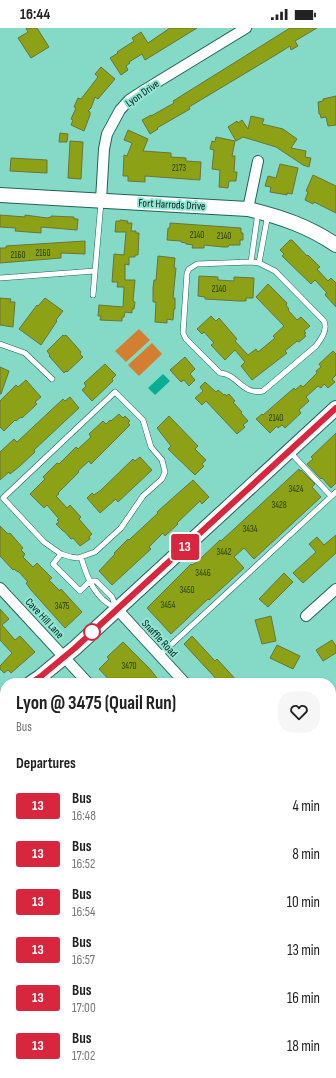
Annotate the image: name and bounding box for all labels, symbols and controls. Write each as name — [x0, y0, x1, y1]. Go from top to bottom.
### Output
text: 16:44 — [20, 5, 50, 24]
street label: Lyon Drive — [123, 77, 162, 110]
house number: 2173 — [172, 163, 186, 174]
street label: Fort Harrods Drive — [138, 196, 206, 213]
house number: 2140 — [190, 230, 204, 241]
house number: 2140 — [217, 231, 231, 242]
house number: 2160 — [36, 248, 50, 259]
house number: 2160 — [11, 250, 25, 261]
house number: 2140 — [212, 284, 226, 295]
house number: 2140 — [269, 413, 283, 424]
house number: 3424 — [288, 484, 304, 495]
house number: 3428 — [271, 500, 287, 511]
house number: 3434 — [242, 524, 258, 535]
line badge: 13 — [167, 534, 203, 560]
text: 13 — [179, 538, 191, 555]
house number: 3442 — [216, 547, 232, 558]
house number: 3446 — [195, 568, 211, 579]
house number: 3450 — [179, 585, 195, 596]
street label: Cave Hill Lane — [23, 595, 67, 641]
house number: 3454 — [161, 600, 176, 611]
house number: 3475 — [55, 601, 70, 612]
street label: Snaffle Road — [139, 617, 181, 660]
unlabelled marker — [83, 623, 101, 641]
house number: 3470 — [121, 661, 137, 672]
button: heart — [278, 691, 320, 733]
text: Lyon @ 3475 (Quail Run) — [16, 692, 176, 715]
text: Bus — [16, 719, 32, 735]
text: Departures — [16, 754, 76, 773]
text: Bus — [72, 789, 91, 808]
text: 13 — [32, 797, 44, 814]
text: 4 min — [293, 797, 320, 816]
text: 16:48 — [72, 808, 96, 824]
text: Bus — [72, 837, 91, 856]
text: 13 — [32, 845, 44, 862]
text: 8 min — [292, 845, 320, 864]
text: 16:52 — [72, 856, 95, 872]
text: Bus — [72, 885, 91, 904]
text: 13 — [32, 893, 44, 910]
text: 10 min — [287, 893, 320, 912]
text: 16:54 — [72, 904, 95, 920]
text: Bus — [72, 933, 91, 952]
text: 13 — [32, 941, 44, 958]
text: 13 min — [287, 941, 320, 960]
text: 16:57 — [72, 952, 95, 968]
text: Bus — [72, 981, 91, 1000]
text: 13 — [32, 989, 44, 1006]
text: 16 min — [287, 989, 320, 1008]
text: 17:00 — [72, 1000, 96, 1016]
text: Bus — [72, 1029, 91, 1048]
text: 13 — [32, 1037, 44, 1054]
text: 18 min — [287, 1037, 320, 1056]
text: 17:02 — [72, 1048, 95, 1064]

